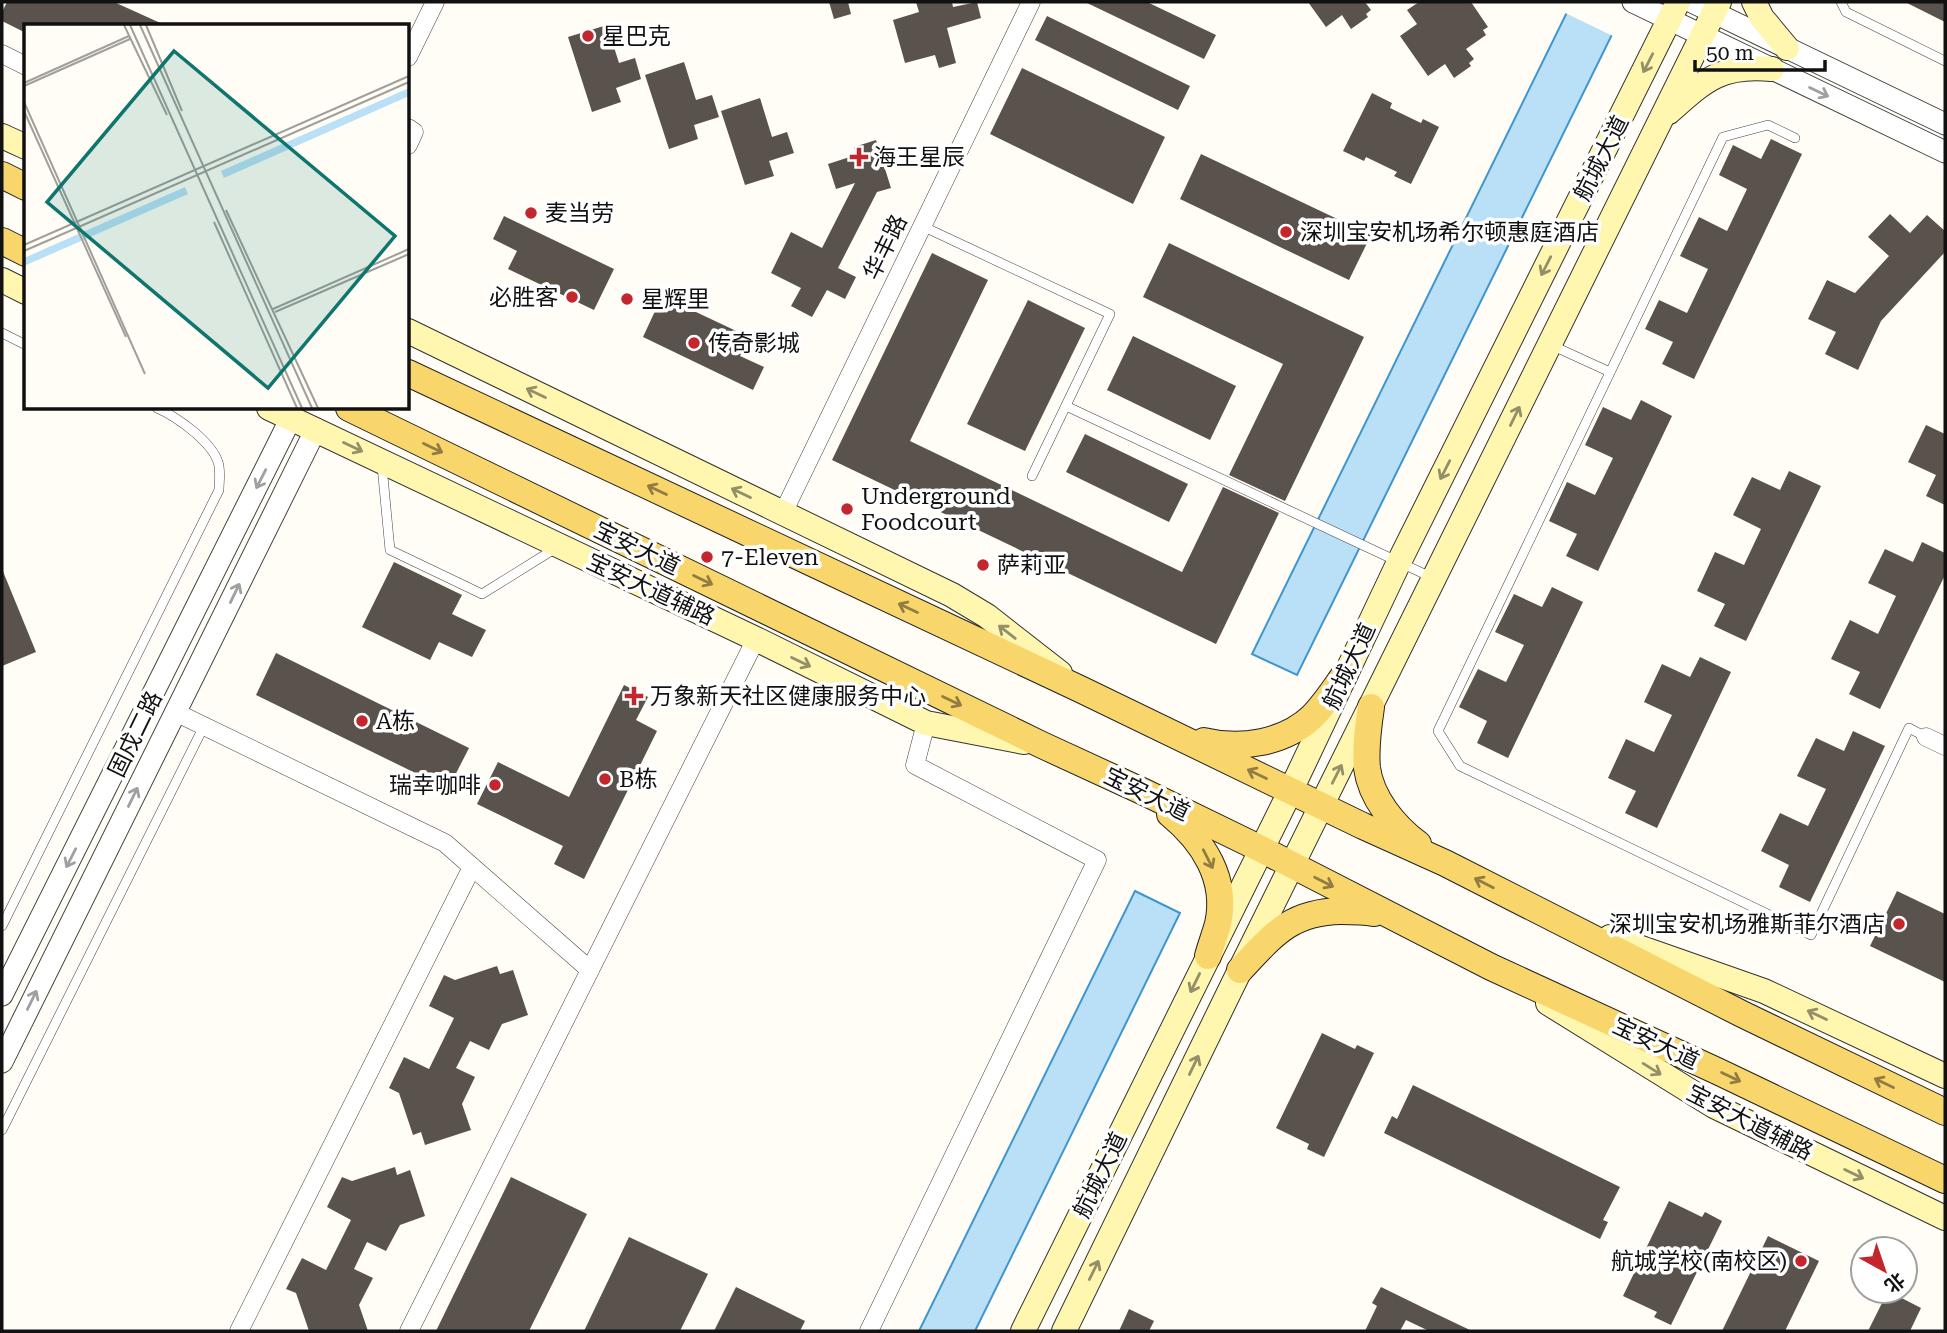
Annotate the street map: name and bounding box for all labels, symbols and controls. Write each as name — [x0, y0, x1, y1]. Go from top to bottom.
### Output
place label: 星巴克 — [602, 23, 671, 50]
inset map — [24, 24, 410, 410]
marker: 星巴克 — [580, 28, 596, 44]
scale bar — [1695, 28, 1825, 72]
text: 50 m — [1706, 41, 1754, 65]
one-way arrow — [1641, 52, 1654, 73]
one-way arrow — [1808, 85, 1829, 99]
street label: 航城大道 — [1569, 111, 1634, 205]
place label: 海王星辰 — [873, 144, 965, 171]
marker: 海王星辰 — [851, 149, 867, 165]
place label: 麦当劳 — [545, 200, 614, 227]
marker: 麦当劳 — [523, 205, 539, 221]
street label: 华丰路 — [858, 210, 913, 284]
place label: 深圳宝安机场希尔顿惠庭酒店 — [1300, 219, 1599, 246]
marker: 深圳宝安机场希尔顿惠庭酒店 — [1278, 224, 1294, 240]
one-way arrow — [1539, 255, 1553, 276]
place label: 必胜客 — [489, 284, 558, 311]
place label: 星辉里 — [641, 286, 710, 313]
marker: 必胜客 — [564, 289, 580, 305]
marker: 星辉里 — [619, 291, 635, 307]
place label: 传奇影城 — [708, 330, 800, 357]
marker: 传奇影城 — [686, 335, 702, 351]
one-way arrow — [526, 386, 547, 400]
one-way arrow — [1508, 406, 1522, 427]
one-way arrow — [342, 441, 363, 454]
one-way arrow — [422, 442, 443, 456]
one-way arrow — [1437, 459, 1451, 480]
one-way arrow — [253, 468, 267, 489]
one-way arrow — [647, 483, 668, 496]
place label: Underground Foodcourt — [861, 483, 1011, 536]
one-way arrow — [731, 485, 752, 499]
marker: Underground Foodcourt — [839, 501, 855, 517]
street label: 宝安大道 — [590, 516, 684, 581]
place label: 7-Eleven — [721, 544, 819, 571]
street label: 宝安大道辅路 — [583, 548, 719, 631]
marker: 7-Eleven — [699, 549, 715, 565]
place label: 萨莉亚 — [997, 552, 1066, 579]
marker: 萨莉亚 — [975, 557, 991, 573]
one-way arrow — [692, 574, 713, 587]
one-way arrow — [228, 583, 242, 604]
one-way arrow — [897, 600, 918, 613]
street label: 航城大道 — [1318, 619, 1381, 714]
one-way arrow — [998, 624, 1017, 639]
one-way arrow — [790, 655, 811, 669]
place label: 万象新天社区健康服务中心 — [650, 683, 926, 710]
marker: 万象新天社区健康服务中心 — [624, 686, 644, 706]
street label: 固戍二路 — [103, 687, 168, 781]
one-way arrow — [941, 695, 962, 708]
place label: A栋 — [376, 708, 415, 735]
marker: A栋 — [354, 713, 370, 729]
street label: 宝安大道 — [1100, 762, 1194, 827]
one-way arrow — [1331, 764, 1345, 784]
place label: B栋 — [619, 766, 657, 793]
one-way arrow — [1247, 766, 1268, 780]
marker: B栋 — [597, 771, 613, 787]
place label: 瑞幸咖啡 — [389, 772, 481, 799]
marker: 瑞幸咖啡 — [487, 777, 503, 793]
one-way arrow — [127, 787, 141, 808]
one-way arrow — [63, 847, 77, 868]
one-way arrow — [1202, 848, 1216, 868]
one-way arrow — [1313, 875, 1334, 889]
one-way arrow — [1474, 875, 1495, 889]
place label: 深圳宝安机场雅斯菲尔酒店 — [1609, 911, 1885, 938]
marker: 深圳宝安机场雅斯菲尔酒店 — [1891, 916, 1907, 932]
one-way arrow — [1187, 972, 1201, 993]
one-way arrow — [26, 990, 40, 1011]
one-way arrow — [1807, 1008, 1828, 1021]
street label: 宝安大道 — [1608, 1012, 1703, 1075]
one-way arrow — [1187, 1055, 1201, 1076]
one-way arrow — [1642, 1062, 1662, 1076]
one-way arrow — [1720, 1071, 1741, 1085]
one-way arrow — [1874, 1075, 1895, 1089]
street label: 宝安大道辅路 — [1682, 1079, 1817, 1166]
street label: 航城大道 — [1068, 1128, 1133, 1222]
one-way arrow — [1843, 1167, 1864, 1181]
north arrow — [1849, 1235, 1919, 1305]
place label: 航城学校(南校区) — [1611, 1248, 1787, 1275]
marker: 航城学校(南校区) — [1793, 1253, 1809, 1269]
one-way arrow — [1087, 1260, 1101, 1281]
text: 北 — [1880, 1268, 1909, 1298]

